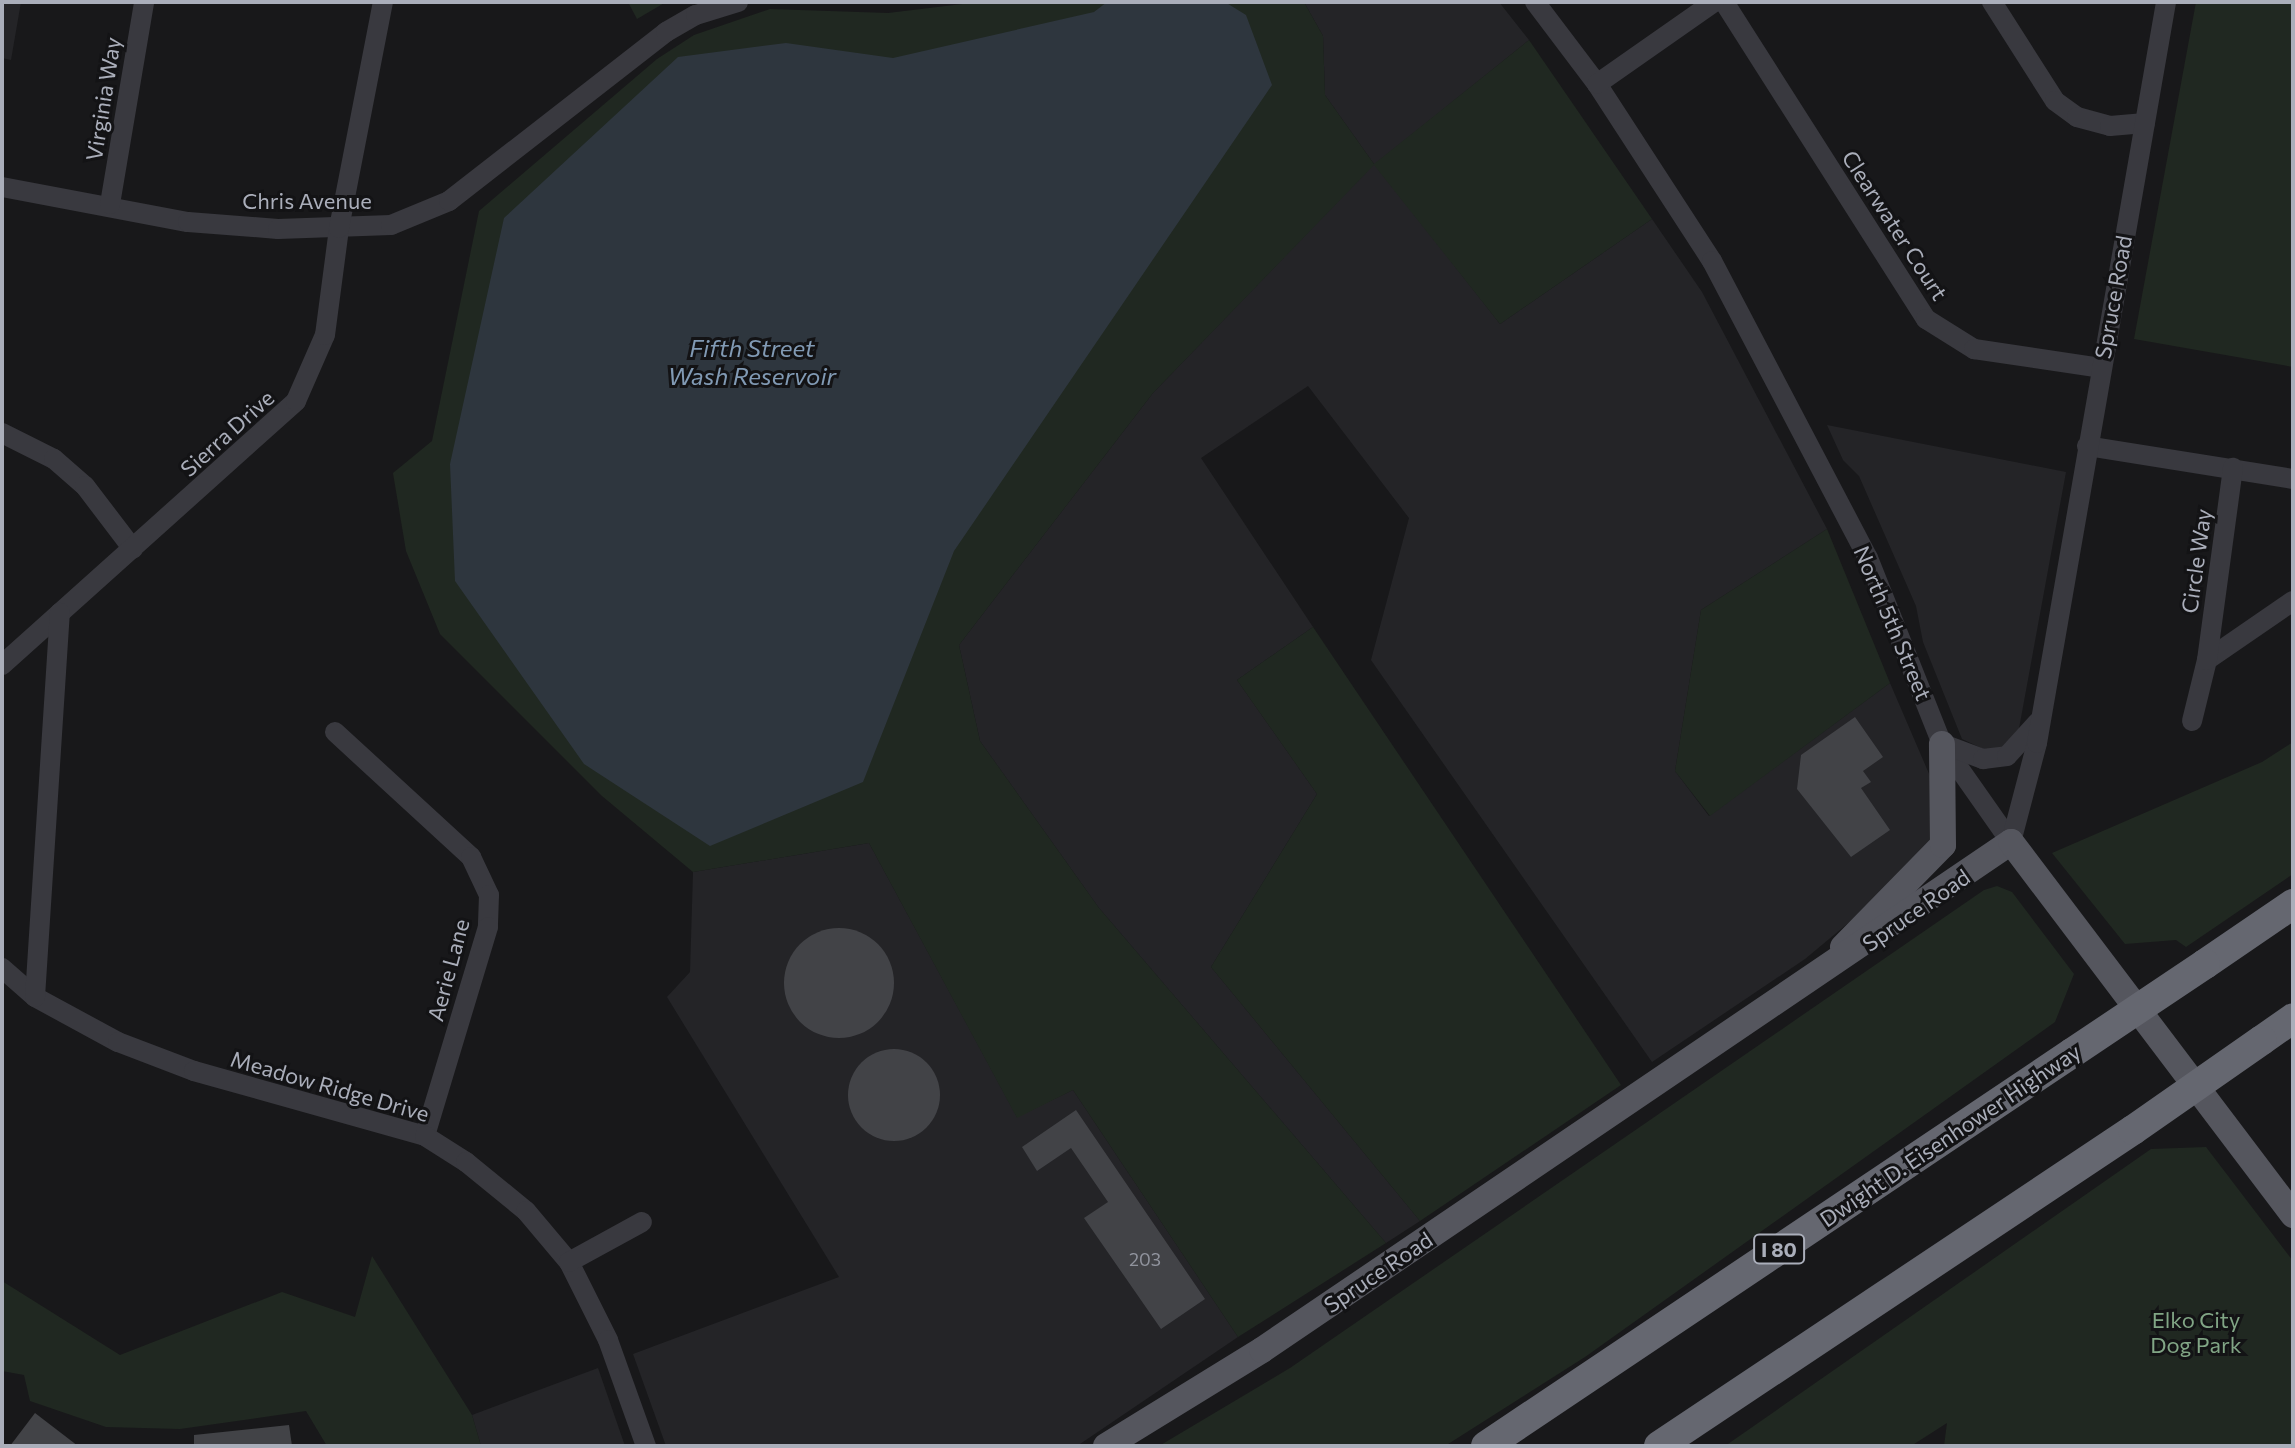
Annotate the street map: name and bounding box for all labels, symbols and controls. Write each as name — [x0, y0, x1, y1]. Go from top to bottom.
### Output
street label: Virginia Way — [80, 35, 126, 163]
street label: Clearwater Court — [1837, 145, 1953, 305]
street label: Chris Avenue — [242, 188, 372, 214]
street label: Spruce Road — [2089, 233, 2137, 361]
water label: Fifth Street Wash Reservoir — [668, 334, 836, 390]
street label: Sierra Drive — [175, 384, 279, 482]
street label: Circle Way — [2176, 507, 2216, 615]
street label: North 5th Street — [1849, 542, 1937, 704]
street label: Spruce Road — [1857, 863, 1975, 957]
street label: Aerie Lane — [422, 916, 474, 1024]
street label: Dwight D. Eisenhower Highway — [1815, 1038, 2085, 1232]
street label: Meadow Ridge Drive — [228, 1045, 432, 1127]
street label: Spruce Road — [1319, 1226, 1437, 1318]
road number: I 80 — [1753, 1233, 1805, 1265]
house number: 203 — [1129, 1248, 1161, 1270]
park label: Elko City Dog Park — [2150, 1306, 2242, 1358]

